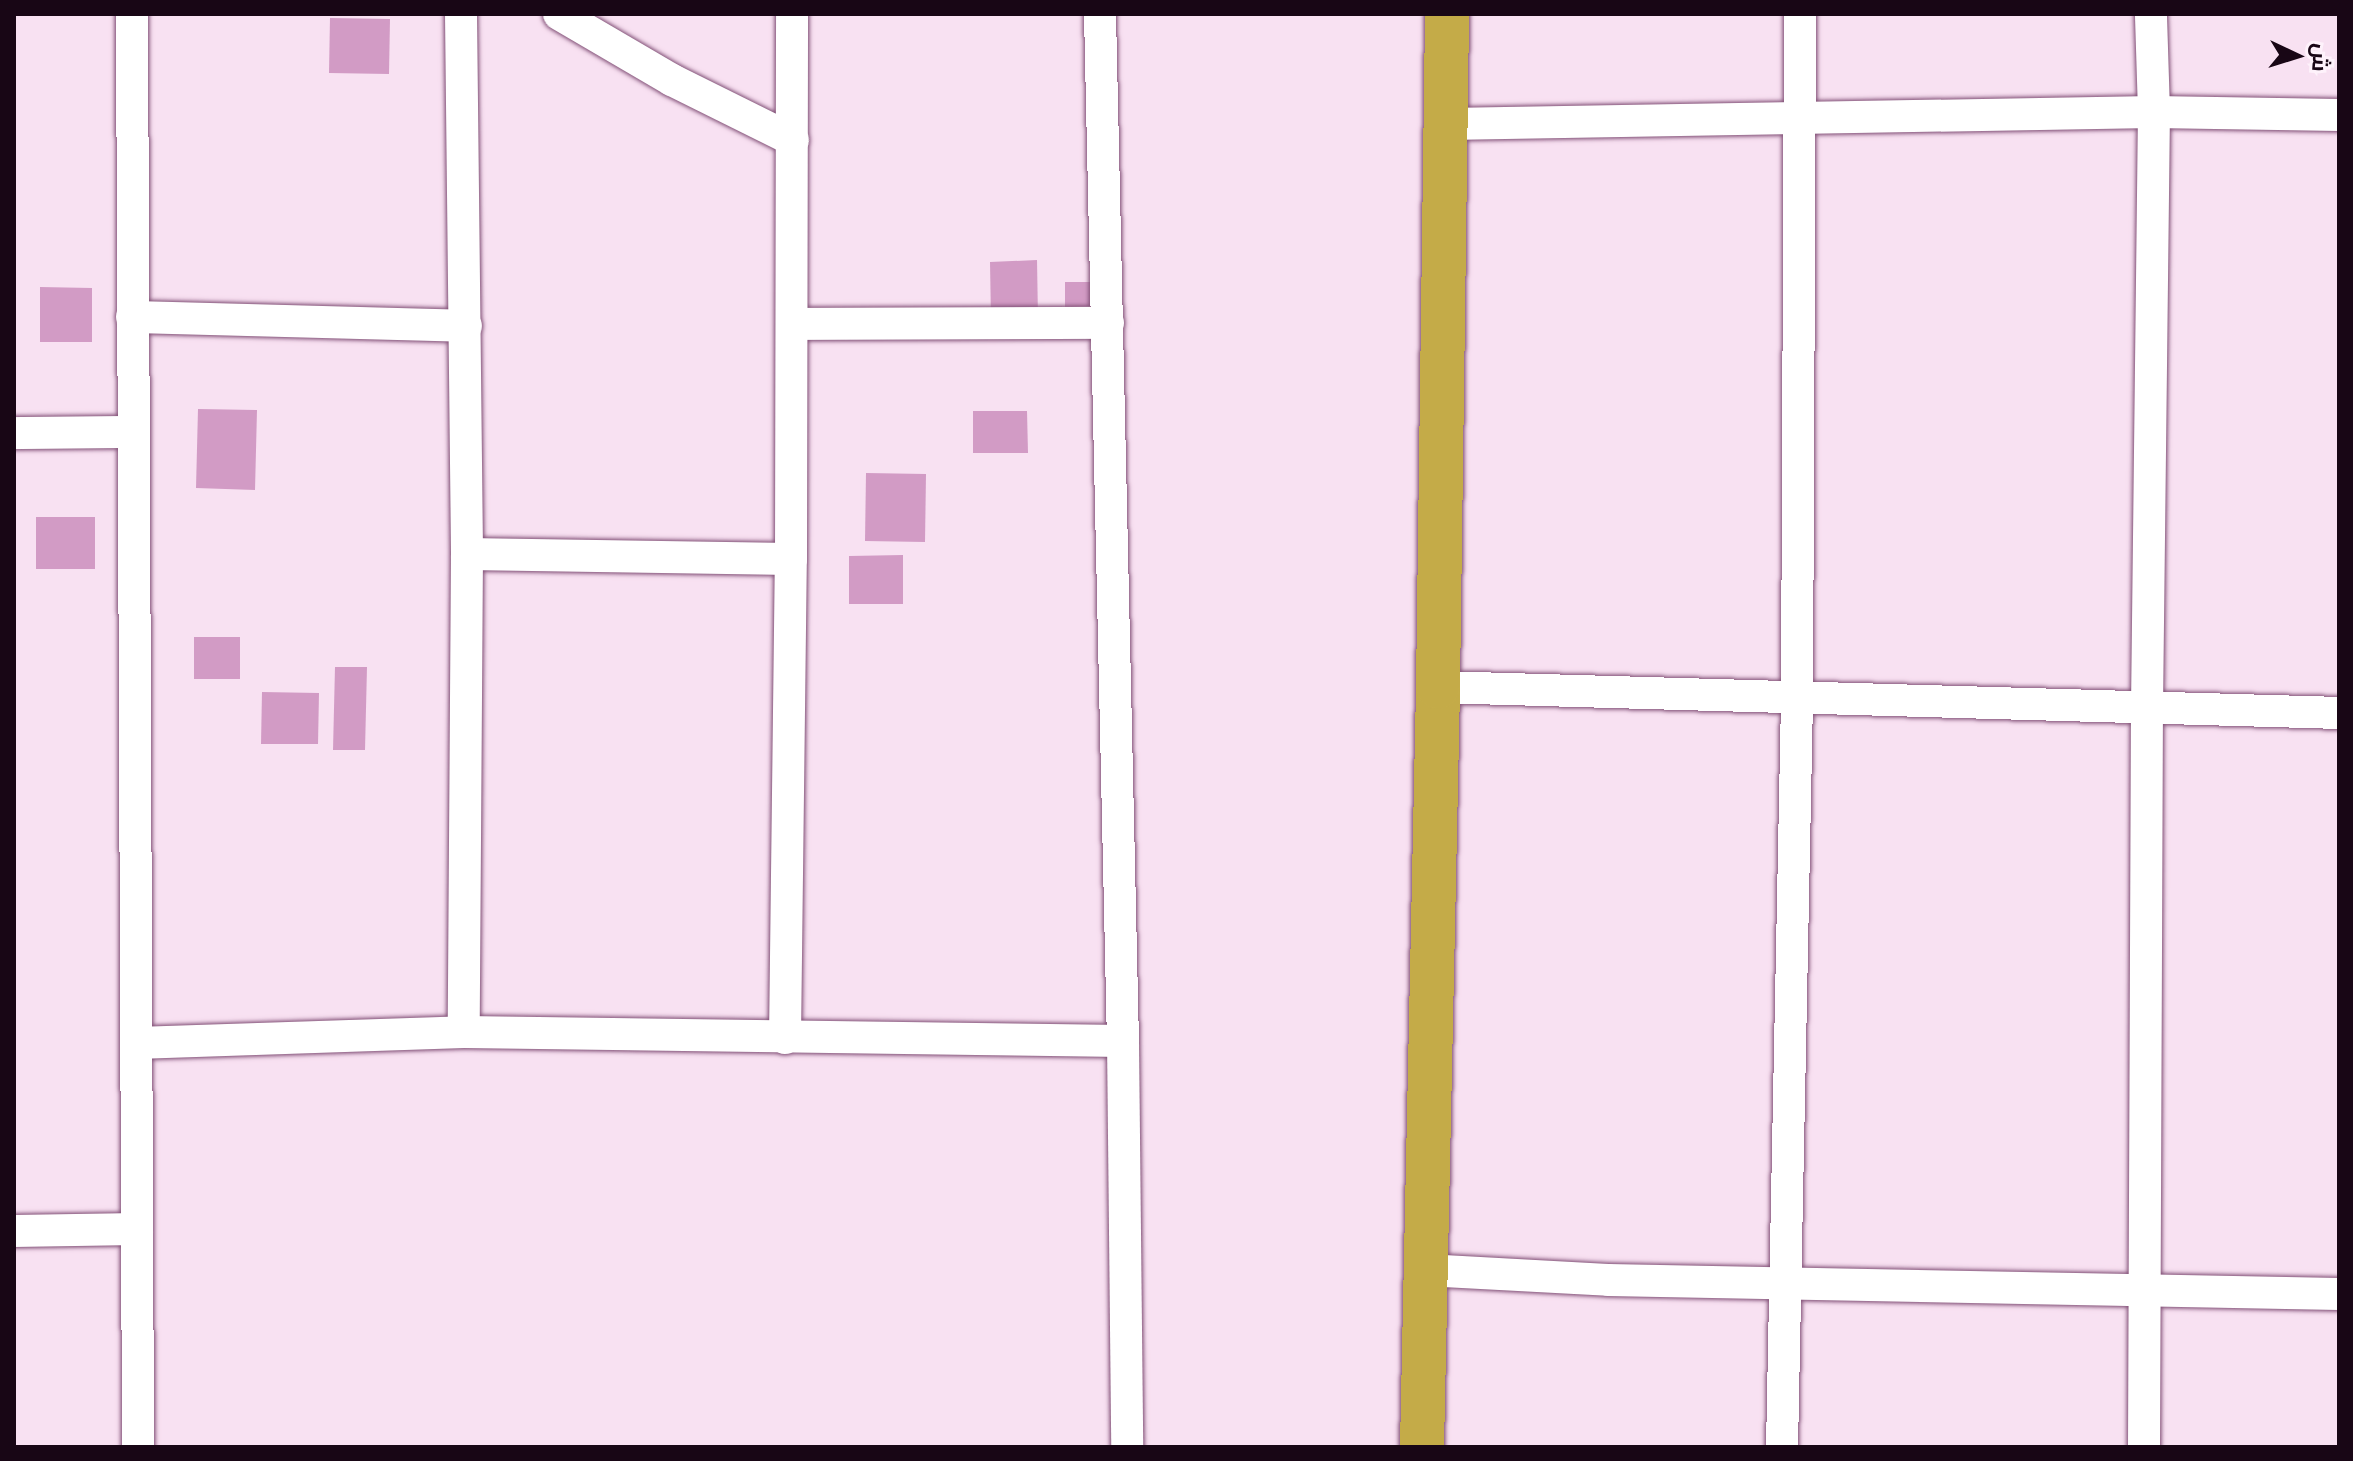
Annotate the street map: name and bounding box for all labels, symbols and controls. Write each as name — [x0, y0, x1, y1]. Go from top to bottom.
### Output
north arrow — [2257, 16, 2337, 96]
text: ش — [2306, 43, 2336, 73]

